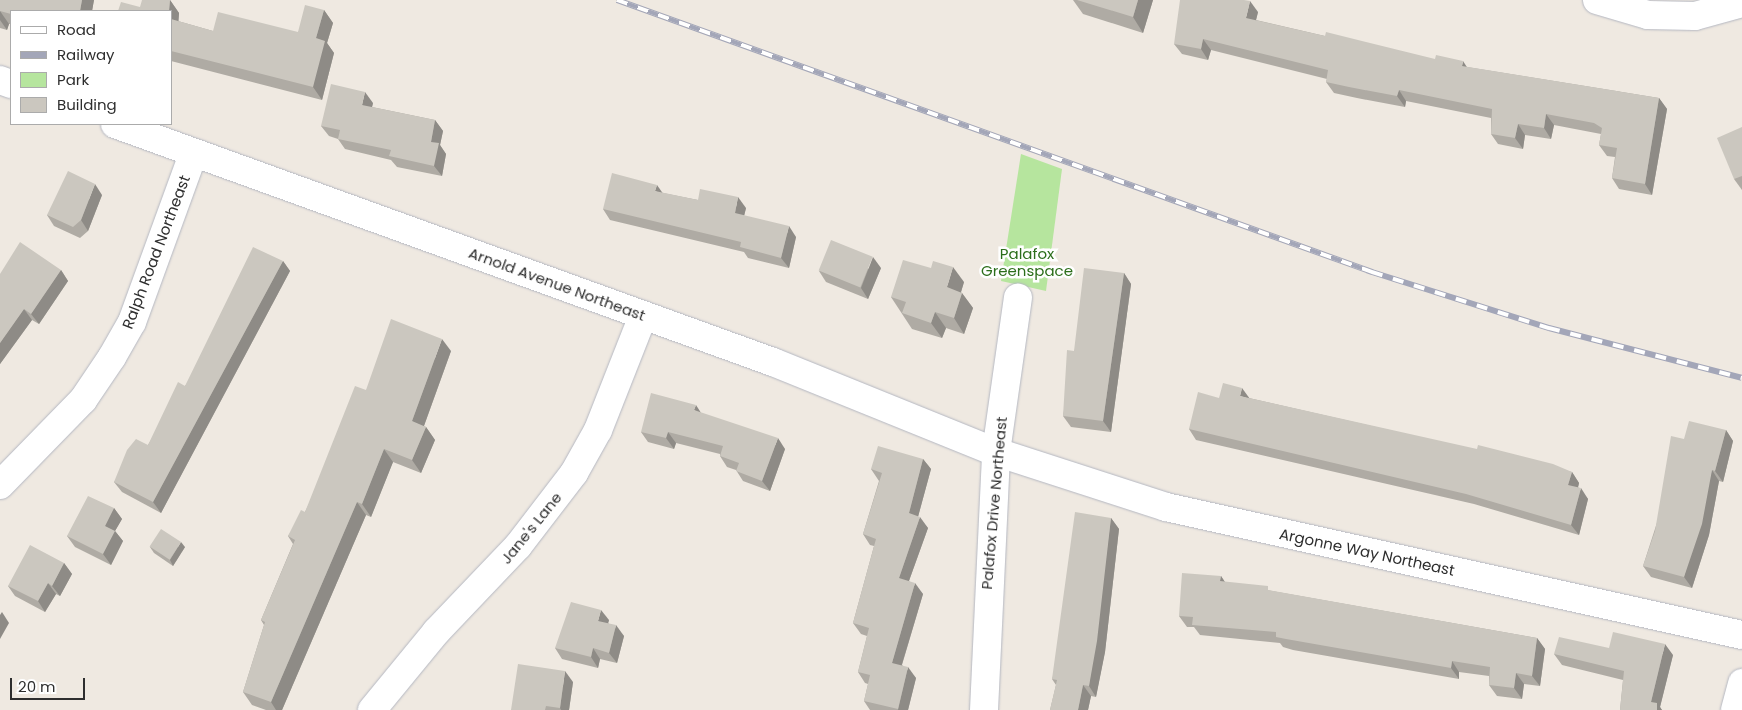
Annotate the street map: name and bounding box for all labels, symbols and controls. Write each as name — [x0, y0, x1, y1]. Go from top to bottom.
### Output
legend — [10, 10, 172, 125]
text: Road — [57, 19, 96, 40]
text: Railway — [57, 44, 115, 65]
text: Park — [57, 69, 89, 90]
text: Building — [57, 94, 117, 115]
street label: Ralph Road Northeast — [118, 173, 194, 331]
street label: Arnold Avenue Northeast — [466, 244, 648, 324]
park label: Palafox Greenspace — [981, 244, 1073, 279]
street label: Palafox Drive Northeast — [977, 416, 1011, 590]
street label: Jane's Lane — [497, 489, 565, 567]
street label: Argonne Way Northeast — [1278, 525, 1456, 579]
scale bar — [12, 668, 88, 700]
text: 20 m — [18, 676, 56, 697]

